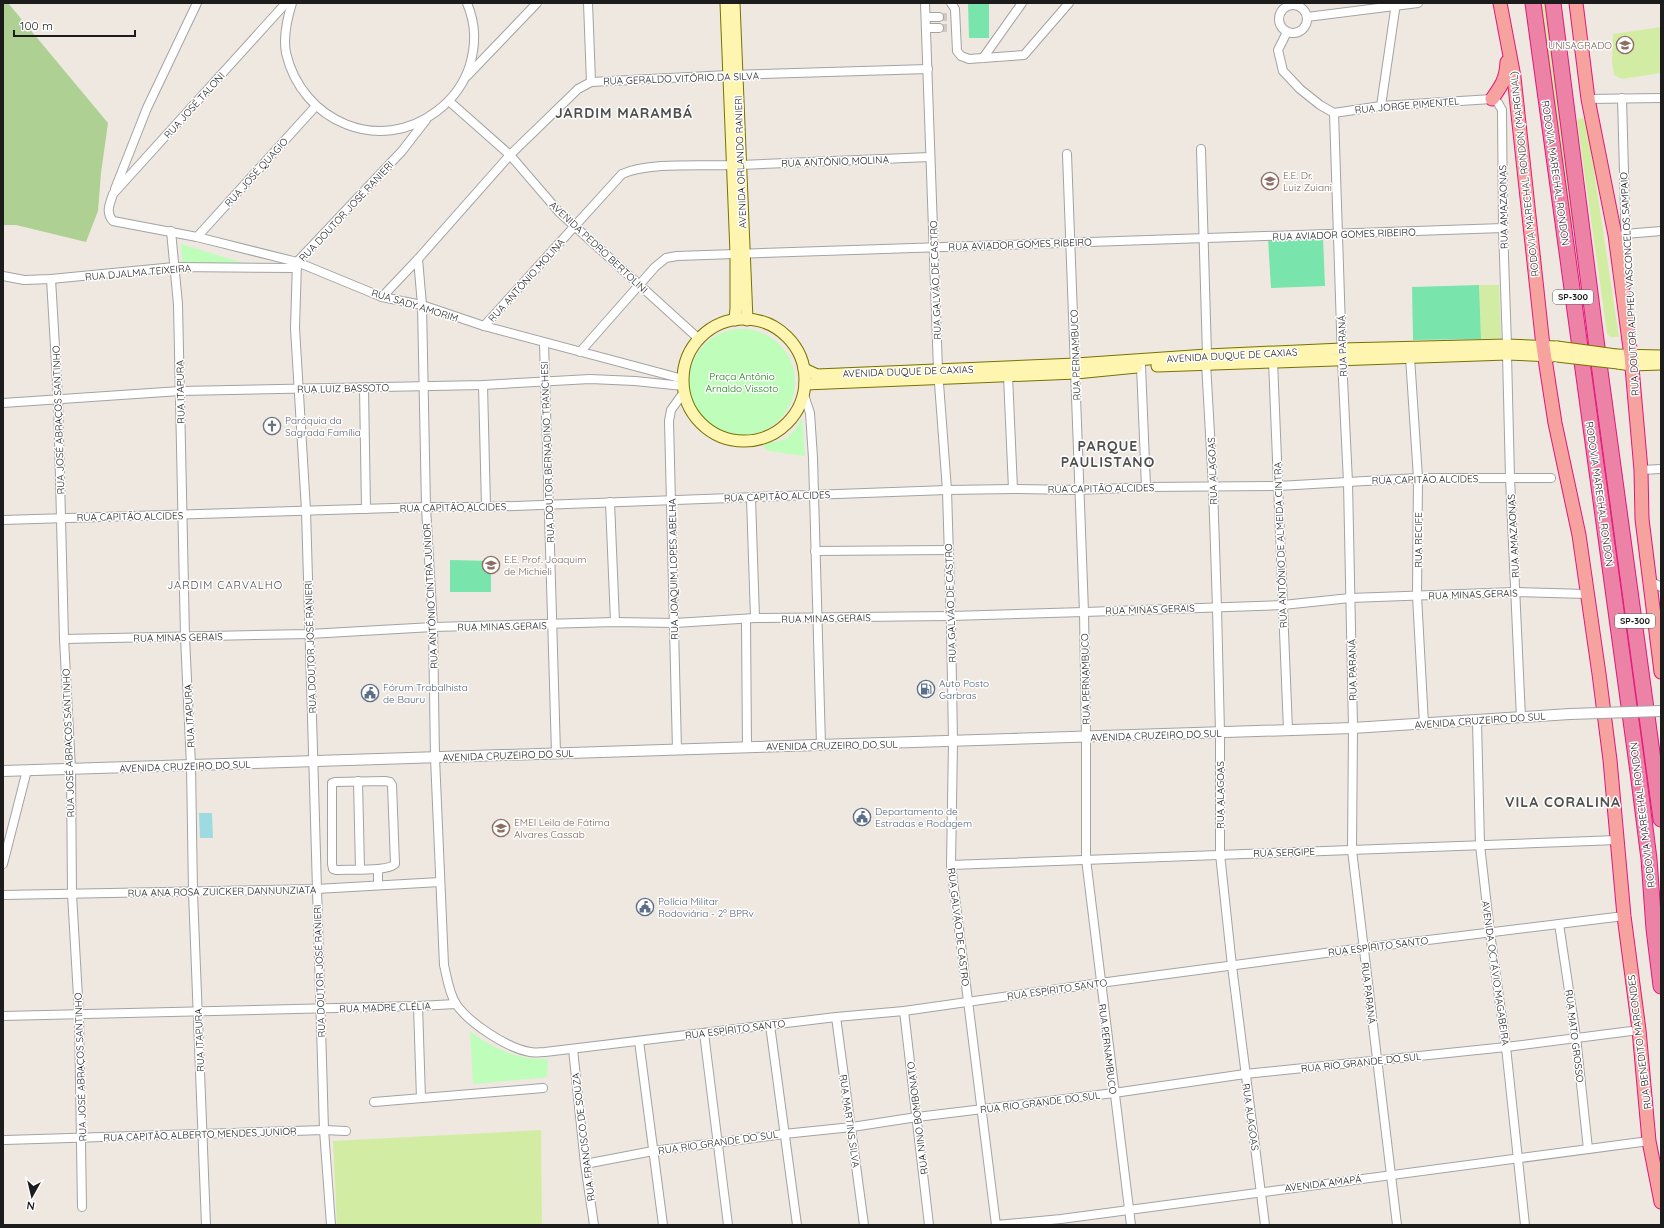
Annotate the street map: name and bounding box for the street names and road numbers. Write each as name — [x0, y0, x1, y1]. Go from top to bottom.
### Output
street label: RUA JOSÉ TALONI — [161, 69, 228, 141]
street label: RUA GERALDO VITÓRIO DA SILVA — [603, 69, 760, 88]
street label: RODOVIA MARECHAL RONDON (MARGINAL) — [1507, 70, 1542, 277]
street label: RUA JORGE PIMENTEL — [1354, 94, 1461, 117]
street label: AVENIDA ORLANDO RANIERI — [732, 95, 749, 229]
street label: RODOVIA MARECHAL RONDON — [1539, 100, 1572, 246]
street label: RUA JOSÉ QUAGIO — [222, 135, 291, 210]
street label: RUA ANTÔNIO MOLINA — [781, 153, 890, 170]
street label: RUA DOUTOR JOSÉ RANIERI — [296, 158, 396, 264]
street label: RUA AMAZAONAS — [1496, 165, 1511, 249]
street label: RUA DOUTOR ALPHEU VASCONCELOS SAMPAIO — [1617, 171, 1642, 396]
street label: AVENIDA PEDRO BERTOLINI — [547, 198, 651, 296]
street label: RUA GALVÃO DE CASTRO — [927, 220, 944, 340]
street label: RUA AVIADOR GOMES RIBEIRO — [1272, 225, 1416, 243]
street label: RUA ANTÔNIO MOLINA — [485, 235, 568, 325]
street label: RUA AVIADOR GOMES RIBEIRO — [948, 235, 1092, 253]
street label: RUA DJALMA TEIXEIRA — [84, 261, 192, 284]
street label: RUA SADY AMORIM — [370, 286, 460, 325]
road number: SP-300 — [1553, 290, 1593, 304]
street label: RUA PERNAMBUCO — [1067, 309, 1084, 401]
street label: RUA PARANÁ — [1335, 314, 1350, 377]
street label: RUA JOSÉ ABRAÇOS SANTINHO — [49, 345, 68, 495]
street label: AVENIDA DUQUE DE CAXIAS — [1166, 346, 1298, 365]
street label: RUA ITAPURA — [173, 360, 188, 424]
street label: RUA DOUTOR BERNADINO TRANCHESI — [538, 361, 557, 543]
street label: AVENIDA DUQUE DE CAXIAS — [842, 363, 974, 380]
street label: RUA LUIZ BASSOTO — [297, 381, 389, 396]
street label: RODOVIA MARECHAL RONDON — [1583, 421, 1616, 567]
street label: RUA ALAGOAS — [1205, 437, 1220, 505]
street label: RUA ANTÔNIO DE ALMEIDA CINTRA — [1271, 461, 1290, 628]
street label: RUA CAPITÃO ALCIDES — [1372, 472, 1479, 487]
street label: RUA CAPITÃO ALCIDES — [1048, 481, 1155, 496]
street label: RUA CAPITÃO ALCIDES — [724, 488, 831, 505]
street label: RUA AMAZAONAS — [1505, 493, 1522, 578]
street label: RUA JOAQUIM LOPES ABELHA — [666, 498, 681, 640]
street label: RUA CAPITÃO ALCIDES — [400, 500, 507, 515]
street label: RUA CAPITÃO ALCIDES — [77, 509, 184, 524]
street label: RUA RECIFE — [1412, 512, 1425, 568]
street label: RUA ANTÔNIO CINTRA JUNIOR — [420, 523, 441, 669]
street label: RUA GALVÃO DE CASTRO — [942, 543, 959, 663]
street label: RUA DOUTOR JOSÉ RANIERI — [302, 580, 319, 714]
street label: RUA MINAS GERAIS — [1428, 586, 1518, 603]
street label: RUA MINAS GERAIS — [1105, 601, 1195, 618]
street label: RUA MINAS GERAIS — [781, 611, 871, 626]
road number: SP-300 — [1615, 614, 1655, 628]
street label: RUA MINAS GERAIS — [457, 619, 547, 634]
street label: RUA MINAS GERAIS — [133, 630, 223, 645]
street label: RUA PERNAMBUCO — [1078, 633, 1093, 725]
street label: RUA PARANÁ — [1345, 638, 1360, 701]
street label: RUA JOSÉ ABRAÇOS SANTINHO — [59, 668, 78, 818]
street label: RUA ITAPURA — [181, 683, 198, 748]
street label: AVENIDA CRUZEIRO DO SUL — [1414, 709, 1547, 732]
street label: AVENIDA CRUZEIRO DO SUL — [1090, 727, 1223, 744]
street label: AVENIDA CRUZEIRO DO SUL — [766, 738, 899, 753]
street label: RODOVIA MARECHAL RONDON — [1627, 741, 1658, 888]
street label: AVENIDA CRUZEIRO DO SUL — [442, 747, 575, 764]
street label: AVENIDA CRUZEIRO DO SUL — [119, 758, 252, 775]
street label: RUA ALAGOAS — [1214, 761, 1227, 829]
street label: RUA SERGIPE — [1253, 845, 1315, 860]
street label: RUA GALVÃO DE CASTRO — [945, 867, 972, 987]
street label: RUA ANA ROSA ZUICKER DANNUNZIATA — [127, 883, 317, 900]
street label: AVENIDA OCTÁVIO MAGABEIRA — [1479, 900, 1512, 1047]
street label: RUA DOUTOR JOSÉ RANIERI — [311, 904, 328, 1038]
street label: RUA ESPÍRITO SANTO — [1327, 934, 1429, 959]
street label: RUA PARANÁ — [1358, 962, 1379, 1025]
street label: RUA BENEDITO MARCONDES — [1625, 974, 1654, 1110]
street label: RUA ESPÍRITO SANTO — [1006, 976, 1108, 1003]
street label: RUA MATO GROSSO — [1562, 989, 1587, 1084]
street label: RUA JOSÉ ABRAÇOS SANTINHO — [71, 992, 90, 1142]
street label: RUA MADRE CLÉLIA — [339, 999, 432, 1016]
street label: RUA PERNAMBUCO — [1096, 1003, 1120, 1095]
street label: RUA ITAPURA — [192, 1007, 207, 1072]
street label: RUA ESPÍRITO SANTO — [684, 1017, 786, 1042]
street label: RUA RIO GRANDE DO SUL — [1300, 1050, 1423, 1075]
street label: RUA NINO BOMBONATO — [904, 1060, 931, 1175]
street label: RUA FRANCISCO DE SOUZA — [569, 1071, 598, 1202]
street label: RUA MARTINS SILVA — [837, 1074, 863, 1169]
street label: RUA ALAGOAS — [1239, 1083, 1262, 1152]
street label: RUA RIO GRANDE DO SUL — [979, 1089, 1102, 1116]
street label: RUA CAPITÃO ALBERTO MENDES JUNIOR — [103, 1125, 297, 1144]
street label: RUA RIO GRANDE DO SUL — [657, 1128, 780, 1157]
street label: AVENIDA AMAPÁ — [1284, 1172, 1363, 1195]

